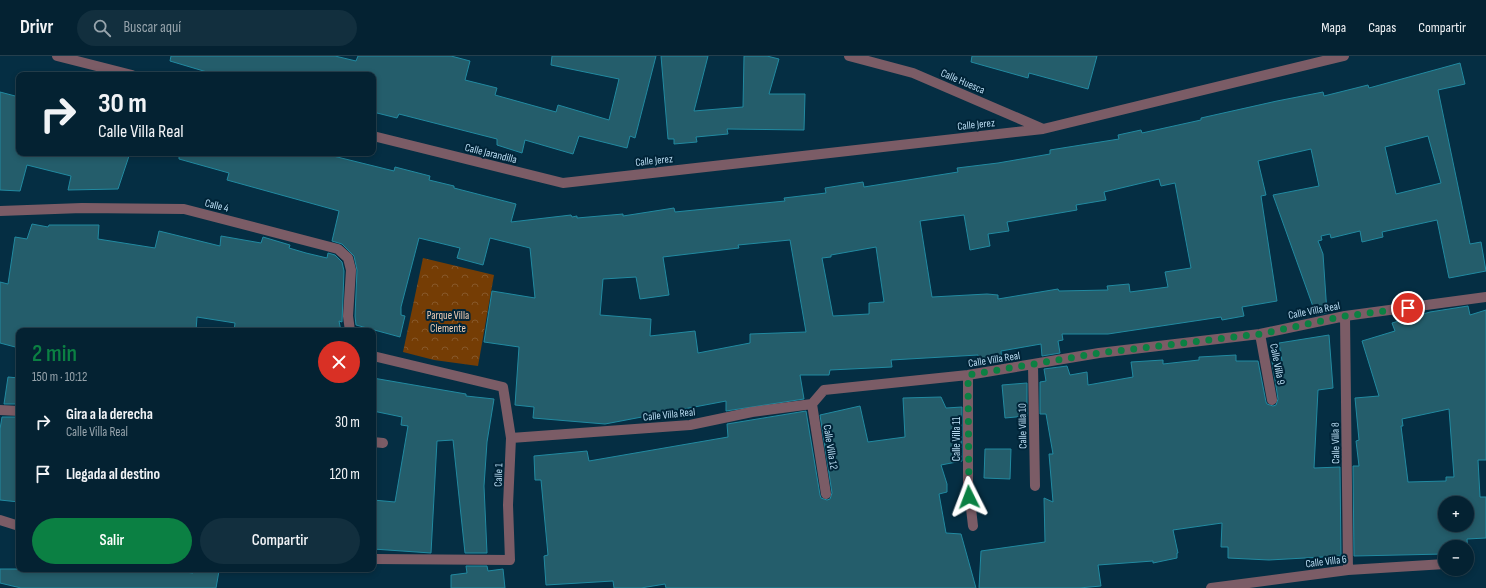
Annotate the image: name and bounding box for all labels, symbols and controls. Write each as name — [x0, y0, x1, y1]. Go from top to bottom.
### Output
search box — [77, 10, 357, 46]
text: Drivr — [20, 16, 53, 39]
icon: search — [91, 17, 113, 39]
text: Buscar aquí — [123, 18, 181, 37]
text: Mapa — [1321, 19, 1346, 36]
text: Capas — [1368, 19, 1396, 36]
text: Compartir — [1418, 19, 1466, 36]
street label: Calle Huesca — [939, 66, 987, 97]
text: 30 m — [98, 87, 147, 120]
icon: right — [32, 88, 84, 140]
street label: Calle Jerez — [957, 116, 996, 133]
text: Calle Villa Real — [98, 121, 184, 142]
street label: Calle Jarandilla — [464, 141, 518, 166]
street label: Calle Jerez — [635, 152, 674, 169]
street label: Calle 4 — [204, 196, 231, 215]
pin — [1391, 291, 1425, 325]
icon: arrive — [1397, 297, 1419, 319]
street label: Calle Villa Real — [1287, 299, 1341, 322]
park label: Parque Villa Clemente — [427, 309, 469, 335]
text: 2 min — [32, 339, 77, 368]
button: close — [318, 341, 360, 383]
street label: Calle Villa 9 — [1267, 342, 1288, 386]
street label: Calle Villa Real — [967, 349, 1021, 370]
text: 150 m · 10:12 — [32, 369, 87, 385]
street label: Calle Villa 10 — [1016, 403, 1029, 449]
text: Gira a la derecha — [66, 405, 153, 424]
street label: Calle Villa Real — [642, 405, 696, 424]
icon: right — [32, 411, 54, 433]
text: 30 m — [335, 413, 360, 432]
street label: Calle Villa 11 — [950, 417, 963, 461]
street label: Calle Villa 8 — [1329, 422, 1342, 464]
text: Calle Villa Real — [66, 424, 128, 440]
street label: Calle Villa 12 — [821, 424, 841, 471]
icon: arrive — [32, 463, 54, 485]
street label: Calle 1 — [492, 463, 505, 487]
text: Llegada al destino — [66, 465, 160, 484]
text: 120 m — [330, 465, 360, 484]
position arrow — [948, 476, 990, 518]
map controls — [1438, 496, 1474, 576]
button: + — [1438, 496, 1474, 532]
button: Salir — [32, 518, 192, 564]
button: Compartir — [200, 518, 360, 564]
button: − — [1438, 540, 1474, 576]
street label: Calle Villa 6 — [1305, 552, 1348, 570]

